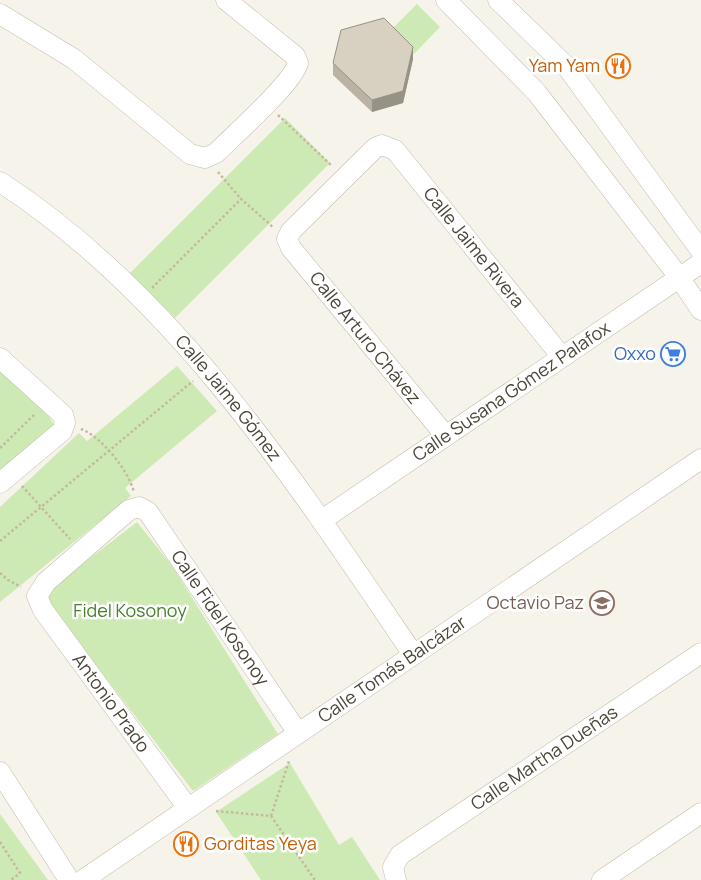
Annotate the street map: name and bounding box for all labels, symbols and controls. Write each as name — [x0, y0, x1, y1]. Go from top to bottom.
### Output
place label: Yam Yam — [529, 53, 600, 77]
restaurant icon: Yam Yam — [605, 53, 631, 79]
street label: Calle Jaime Rivera — [419, 182, 530, 312]
street label: Calle Arturo Chávez — [305, 266, 427, 409]
street label: Calle Susana Gómez Palafox — [407, 315, 615, 466]
street label: Calle Jaime Gómez — [171, 329, 288, 466]
place label: Oxxo — [614, 341, 656, 365]
supermarket icon: Oxxo — [660, 341, 686, 367]
street label: Calle Fidel Kosonoy — [166, 545, 276, 690]
place label: Octavio Paz — [487, 590, 584, 614]
school or university icon: Octavio Paz — [589, 590, 615, 616]
park label: Fidel Kosonoy — [73, 598, 187, 622]
street label: Calle Tomás Balcázar — [313, 609, 471, 728]
street label: Antonio Prado — [68, 648, 156, 757]
street label: Calle Martha Dueñas — [466, 699, 622, 815]
restaurant icon: Gorditas Yeya — [173, 831, 199, 857]
place label: Gorditas Yeya — [204, 831, 317, 855]

